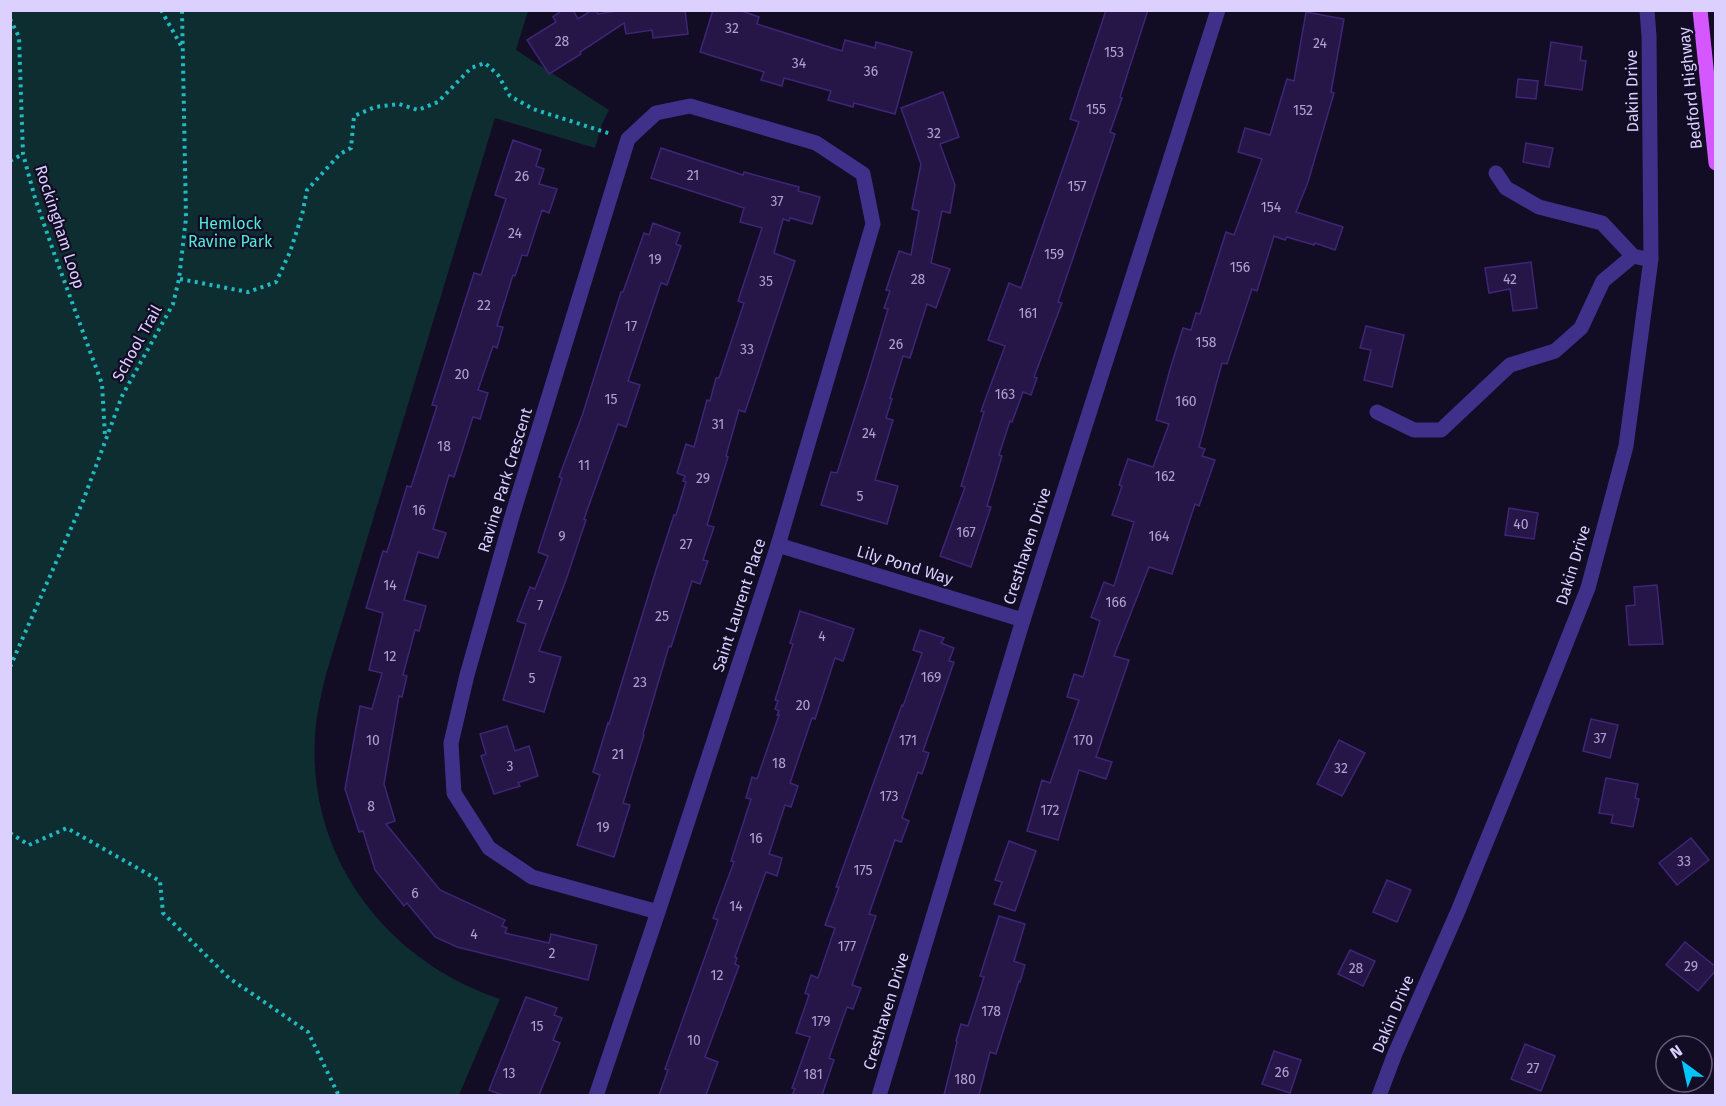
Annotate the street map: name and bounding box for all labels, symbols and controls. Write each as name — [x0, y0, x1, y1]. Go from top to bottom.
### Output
house number: 32 — [725, 20, 739, 37]
street label: Bedford Highway — [1674, 26, 1706, 150]
house number: 28 — [555, 33, 570, 50]
house number: 24 — [1313, 35, 1328, 52]
house number: 153 — [1104, 44, 1124, 61]
street label: Dakin Drive — [1622, 49, 1642, 133]
house number: 34 — [792, 55, 807, 72]
house number: 36 — [864, 63, 878, 80]
house number: 155 — [1086, 101, 1106, 118]
house number: 152 — [1293, 102, 1313, 119]
house number: 32 — [927, 125, 941, 142]
street label: Rockingham Loop — [31, 163, 89, 291]
house number: 21 — [687, 167, 699, 184]
house number: 26 — [515, 168, 529, 185]
house number: 157 — [1068, 178, 1086, 195]
house number: 37 — [770, 193, 784, 210]
house number: 154 — [1261, 199, 1282, 216]
park label: Hemlock Ravine Park — [188, 214, 273, 251]
house number: 24 — [508, 225, 523, 242]
house number: 159 — [1044, 246, 1064, 263]
house number: 19 — [648, 251, 662, 268]
house number: 156 — [1230, 259, 1250, 276]
house number: 28 — [911, 271, 926, 288]
house number: 42 — [1503, 271, 1517, 288]
house number: 35 — [759, 273, 773, 290]
house number: 22 — [477, 297, 491, 314]
street label: School Trail — [108, 301, 166, 385]
house number: 161 — [1019, 305, 1037, 322]
house number: 17 — [625, 318, 637, 335]
house number: 158 — [1196, 334, 1217, 351]
house number: 26 — [889, 336, 903, 353]
house number: 33 — [740, 341, 754, 358]
house number: 20 — [455, 366, 470, 383]
house number: 163 — [995, 386, 1015, 403]
house number: 15 — [604, 391, 618, 408]
house number: 160 — [1175, 393, 1197, 410]
street label: Ravine Park Crescent — [474, 405, 536, 555]
house number: 31 — [712, 416, 724, 433]
house number: 24 — [862, 425, 877, 442]
house number: 18 — [437, 438, 451, 455]
house number: 11 — [578, 457, 590, 474]
house number: 162 — [1155, 468, 1175, 485]
house number: 29 — [696, 470, 710, 487]
street label: Cresthaven Drive — [999, 485, 1055, 607]
house number: 5 — [856, 488, 864, 505]
house number: 16 — [412, 502, 426, 519]
house number: 40 — [1513, 516, 1529, 533]
street label: Dakin Drive — [1552, 523, 1594, 607]
house number: 167 — [956, 524, 976, 541]
house number: 9 — [558, 528, 566, 545]
house number: 164 — [1149, 528, 1170, 545]
house number: 27 — [679, 536, 693, 553]
street label: Saint Laurent Place — [708, 536, 770, 674]
street label: Lily Pond Way — [855, 541, 955, 589]
house number: 14 — [383, 577, 397, 594]
house number: 166 — [1106, 594, 1127, 611]
house number: 7 — [537, 597, 543, 614]
house number: 25 — [655, 608, 669, 625]
house number: 4 — [818, 628, 826, 645]
house number: 12 — [384, 648, 397, 665]
house number: 169 — [921, 669, 941, 686]
house number: 5 — [528, 670, 536, 687]
house number: 23 — [633, 674, 647, 691]
house number: 20 — [796, 697, 811, 714]
house number: 37 — [1593, 730, 1607, 747]
house number: 10 — [366, 732, 380, 749]
house number: 171 — [899, 732, 917, 749]
house number: 170 — [1073, 732, 1093, 749]
house number: 21 — [612, 746, 624, 763]
house number: 18 — [772, 755, 786, 772]
house number: 3 — [507, 758, 514, 775]
house number: 32 — [1334, 760, 1348, 777]
house number: 173 — [879, 788, 899, 805]
house number: 8 — [367, 798, 375, 815]
house number: 172 — [1041, 802, 1060, 819]
house number: 19 — [596, 819, 610, 836]
house number: 16 — [749, 830, 763, 847]
house number: 33 — [1677, 853, 1691, 870]
house number: 175 — [853, 862, 873, 879]
house number: 6 — [411, 885, 419, 902]
house number: 14 — [729, 898, 743, 915]
house number: 4 — [470, 926, 478, 943]
house number: 177 — [838, 938, 856, 955]
house number: 2 — [549, 945, 556, 962]
street label: Cresthaven Drive — [859, 950, 913, 1072]
house number: 29 — [1684, 958, 1698, 975]
house number: 28 — [1349, 960, 1364, 977]
house number: 12 — [711, 967, 724, 984]
street label: Dakin Drive — [1368, 972, 1418, 1056]
house number: 178 — [981, 1003, 1001, 1020]
house number: 179 — [811, 1013, 831, 1030]
house number: 15 — [530, 1018, 544, 1035]
house number: 10 — [687, 1032, 701, 1049]
north arrow — [1654, 1034, 1714, 1094]
text: N — [1666, 1041, 1686, 1063]
house number: 27 — [1526, 1060, 1540, 1077]
house number: 26 — [1275, 1064, 1289, 1081]
house number: 13 — [502, 1065, 516, 1082]
house number: 181 — [803, 1066, 823, 1083]
house number: 180 — [954, 1071, 976, 1088]

